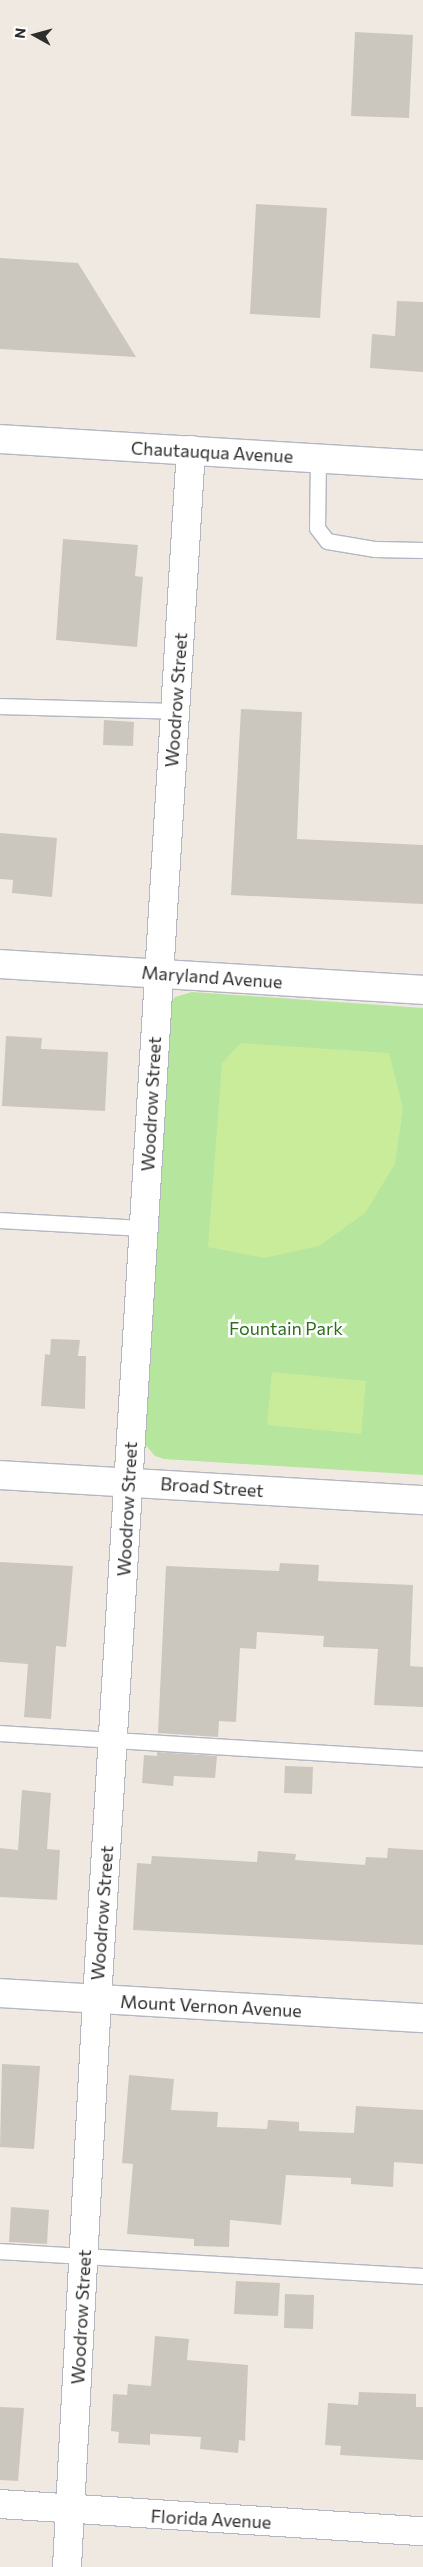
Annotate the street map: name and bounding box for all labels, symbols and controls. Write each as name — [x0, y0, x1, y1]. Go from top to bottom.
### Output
north arrow — [10, 10, 60, 60]
text: N — [11, 27, 29, 39]
street label: Chautauqua Avenue — [130, 437, 294, 467]
street label: Woodrow Street — [161, 632, 191, 768]
street label: Maryland Avenue — [141, 961, 283, 993]
street label: Woodrow Street — [137, 1036, 165, 1172]
park label: Fountain Park — [229, 1317, 343, 1339]
street label: Woodrow Street — [113, 1441, 141, 1577]
street label: Broad Street — [160, 1473, 264, 1501]
street label: Woodrow Street — [87, 1845, 117, 1981]
street label: Mount Vernon Avenue — [120, 1990, 302, 2022]
street label: Woodrow Street — [67, 2249, 95, 2385]
street label: Florida Avenue — [150, 2505, 272, 2533]

